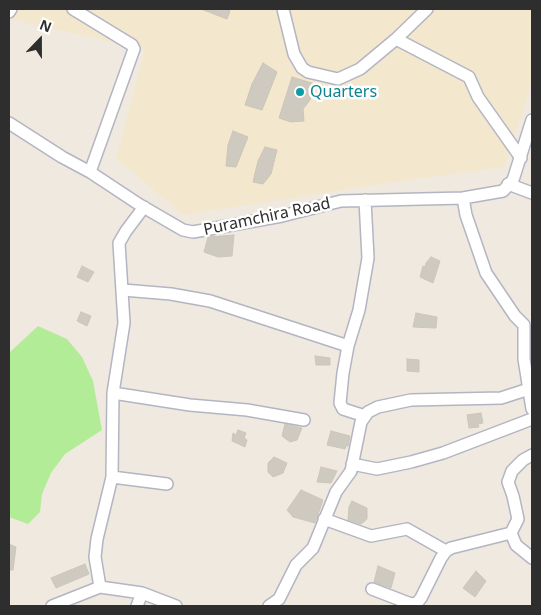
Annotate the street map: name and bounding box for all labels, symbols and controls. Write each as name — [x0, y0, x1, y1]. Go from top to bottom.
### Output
north arrow — [15, 15, 65, 65]
text: N — [37, 15, 55, 37]
place label: Quarters — [310, 82, 377, 102]
marker: Quarters — [294, 86, 306, 98]
street label: Puramchira Road — [202, 194, 332, 240]

